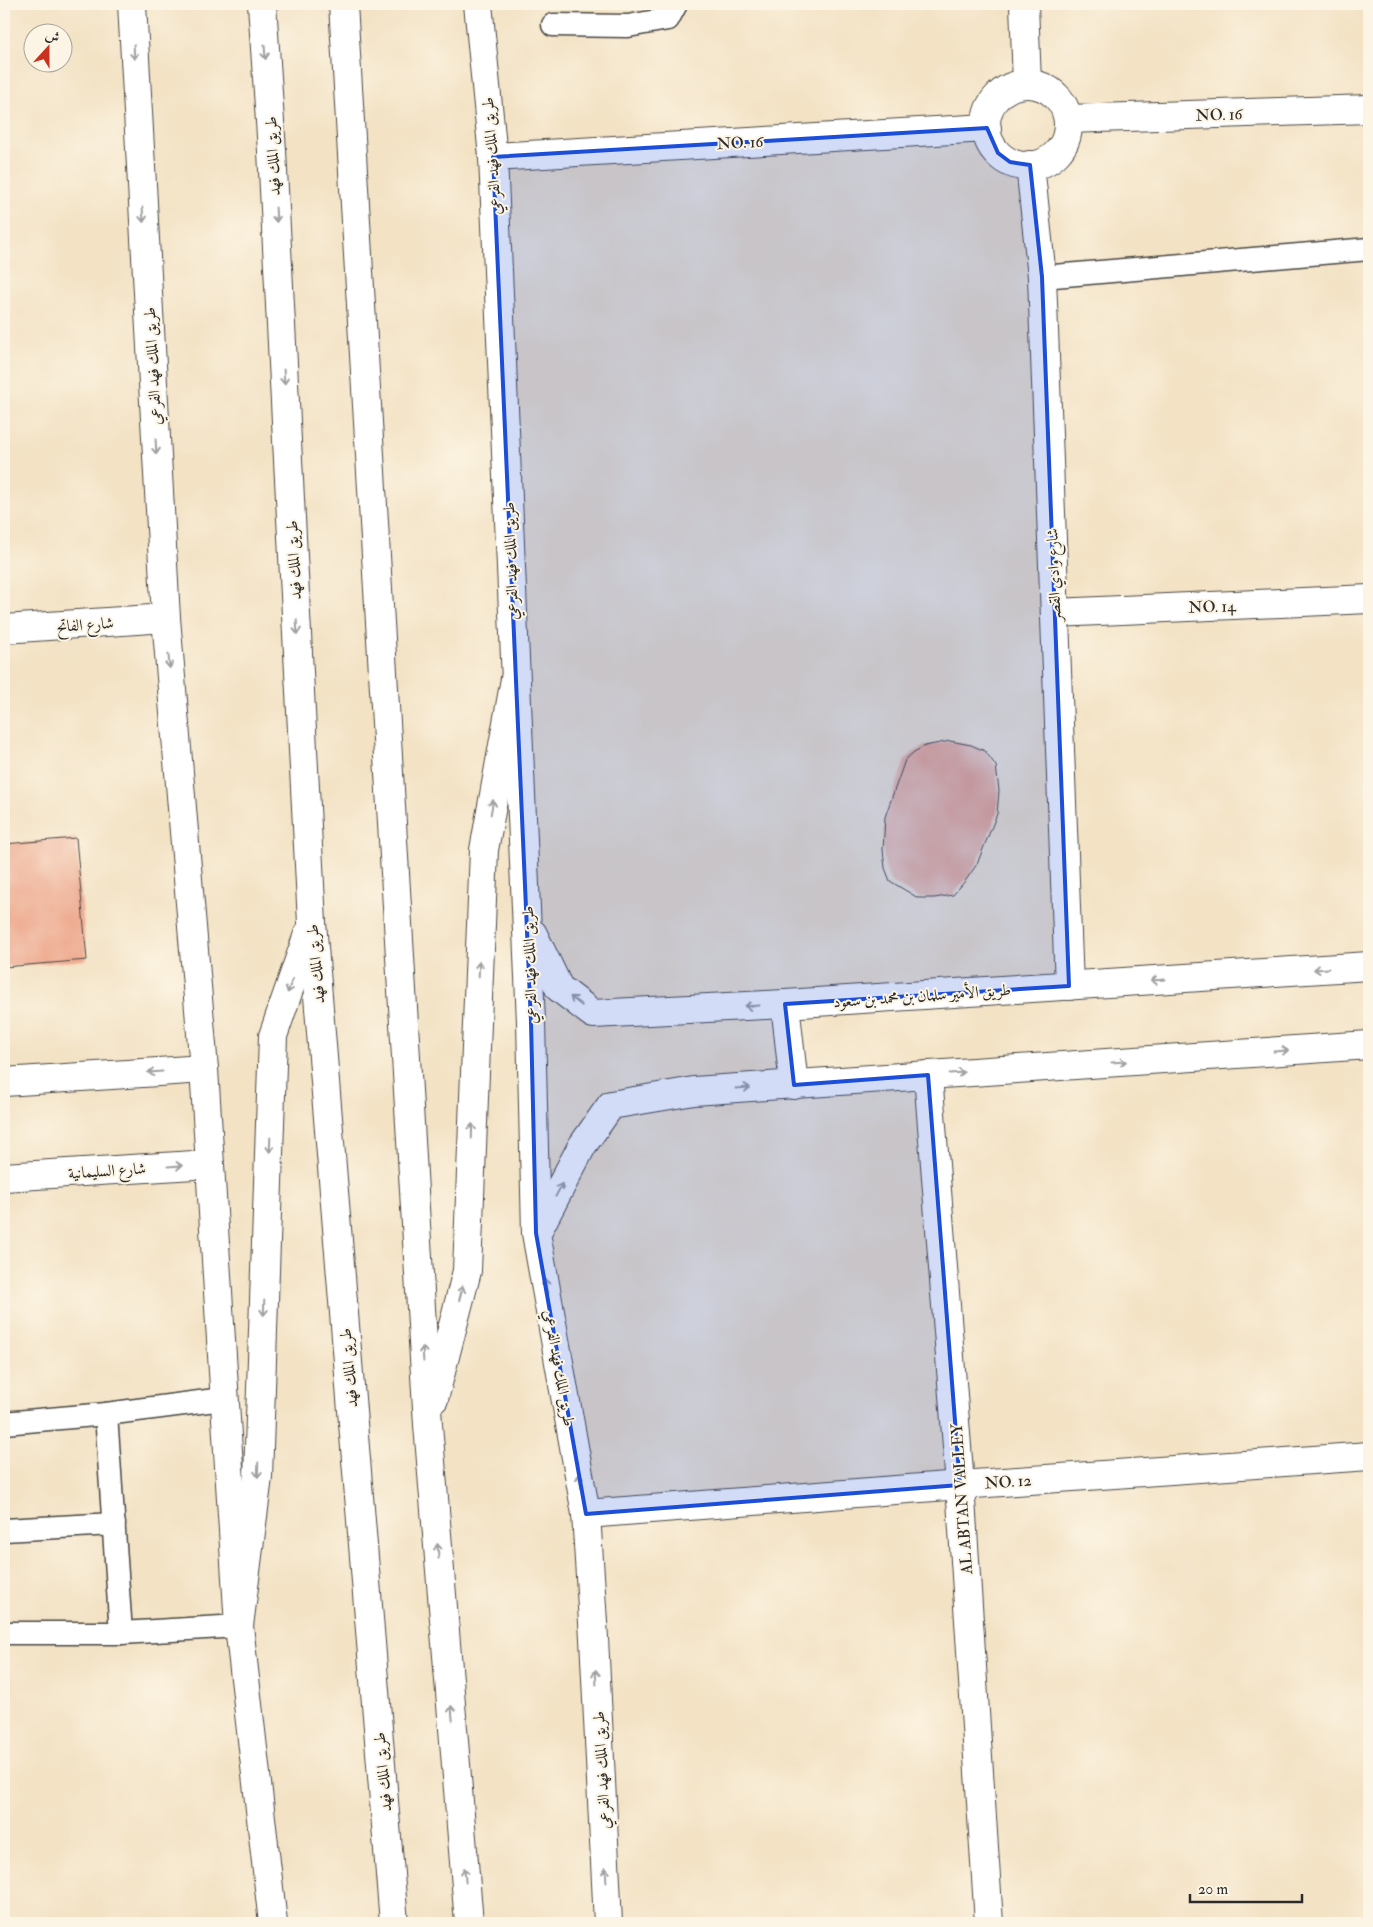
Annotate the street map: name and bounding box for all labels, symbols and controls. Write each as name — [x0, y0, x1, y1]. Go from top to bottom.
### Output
north arrow — [22, 22, 72, 72]
text: ش — [43, 26, 62, 47]
one-way arrow — [130, 44, 139, 60]
one-way arrow — [261, 44, 270, 60]
street label: طريق الملك فهد الفرعي — [478, 96, 508, 216]
street label: NO. 16 — [1195, 104, 1244, 126]
street label: طريق الملك فهد — [261, 116, 285, 196]
street label: NO. 16 — [716, 132, 765, 154]
one-way arrow — [139, 206, 148, 222]
one-way arrow — [271, 206, 280, 222]
street label: طريق الملك فهد الفرعي — [140, 306, 168, 425]
one-way arrow — [279, 369, 288, 385]
one-way arrow — [152, 439, 161, 455]
street label: طريق الملك فهد الفرعي — [499, 501, 525, 620]
street label: طريق الملك فهد — [282, 520, 306, 600]
street label: شارع وادي القصر — [1042, 528, 1069, 624]
street label: NO. 14 — [1188, 596, 1237, 618]
street label: شارع الفاتح — [56, 613, 115, 640]
one-way arrow — [292, 618, 301, 634]
one-way arrow — [165, 653, 174, 669]
one-way arrow — [487, 800, 497, 816]
street label: طريق الملك فهد الفرعي — [518, 905, 544, 1024]
street label: طريق الملك فهد — [303, 923, 329, 1005]
one-way arrow — [474, 961, 484, 978]
one-way arrow — [1313, 964, 1329, 974]
one-way arrow — [1151, 975, 1167, 984]
one-way arrow — [285, 977, 295, 993]
street label: طريق الأمير سلمان بن محمد بن سعود — [832, 978, 1012, 1012]
one-way arrow — [570, 996, 583, 1007]
one-way arrow — [744, 1002, 760, 1011]
one-way arrow — [1273, 1047, 1289, 1056]
one-way arrow — [1111, 1058, 1127, 1067]
one-way arrow — [148, 1067, 164, 1077]
one-way arrow — [949, 1069, 965, 1078]
one-way arrow — [734, 1083, 750, 1092]
one-way arrow — [468, 1124, 477, 1140]
one-way arrow — [265, 1137, 274, 1153]
street label: شارع السليمانية — [68, 1158, 147, 1187]
one-way arrow — [166, 1161, 182, 1170]
one-way arrow — [555, 1183, 564, 1198]
one-way arrow — [540, 1279, 550, 1295]
one-way arrow — [457, 1285, 466, 1301]
one-way arrow — [259, 1299, 268, 1315]
street label: طريق الملك فهد الفرعي — [537, 1308, 579, 1428]
street label: طريق الملك فهد — [336, 1327, 362, 1409]
one-way arrow — [419, 1346, 428, 1362]
street label: AL ABTAN VALLEY — [947, 1422, 977, 1576]
one-way arrow — [253, 1462, 262, 1478]
street label: NO. 12 — [984, 1470, 1032, 1494]
one-way arrow — [575, 1473, 585, 1489]
one-way arrow — [433, 1543, 443, 1559]
one-way arrow — [592, 1670, 601, 1686]
one-way arrow — [447, 1705, 456, 1721]
street label: طريق الملك فهد الفرعي — [589, 1710, 617, 1829]
street label: طريق الملك فهد — [370, 1731, 396, 1813]
one-way arrow — [460, 1867, 470, 1883]
one-way arrow — [601, 1867, 610, 1883]
scale bar — [1190, 1872, 1303, 1904]
text: 20 m — [1198, 1880, 1228, 1899]

